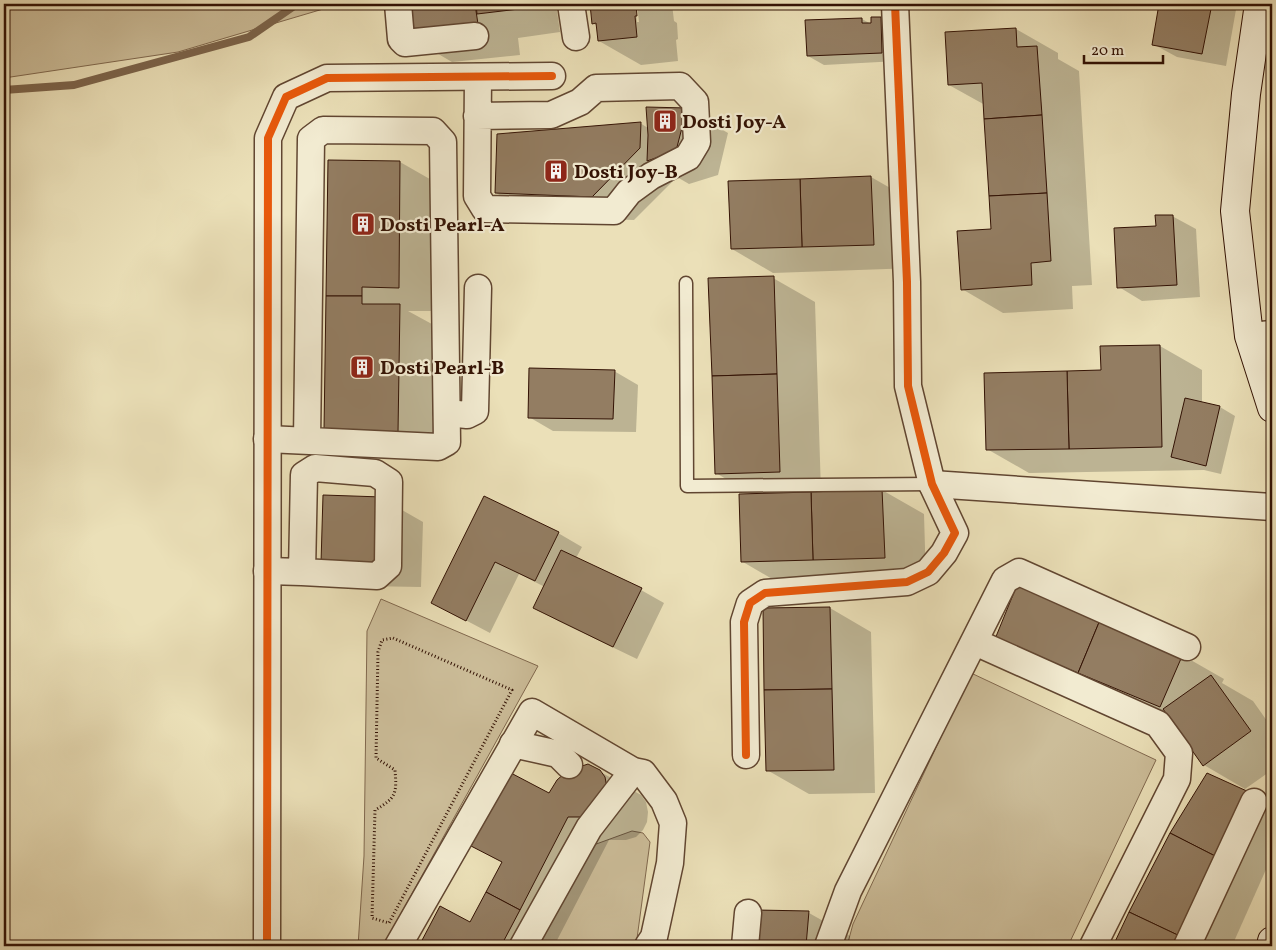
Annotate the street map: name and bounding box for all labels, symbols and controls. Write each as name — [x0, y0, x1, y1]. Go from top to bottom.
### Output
scale bar — [1084, 32, 1162, 64]
text: 20 m — [1091, 41, 1124, 62]
building icon: Dosti Joy-A — [652, 108, 678, 134]
place label: Dosti Joy-A — [682, 109, 786, 137]
building icon: Dosti Joy-B — [543, 158, 569, 184]
place label: Dosti Joy-B — [574, 159, 678, 187]
building icon: Dosti Pearl-A — [350, 211, 376, 237]
place label: Dosti Pearl-A — [380, 212, 505, 240]
building icon: Dosti Pearl-B — [349, 354, 375, 380]
place label: Dosti Pearl-B — [380, 355, 505, 383]

